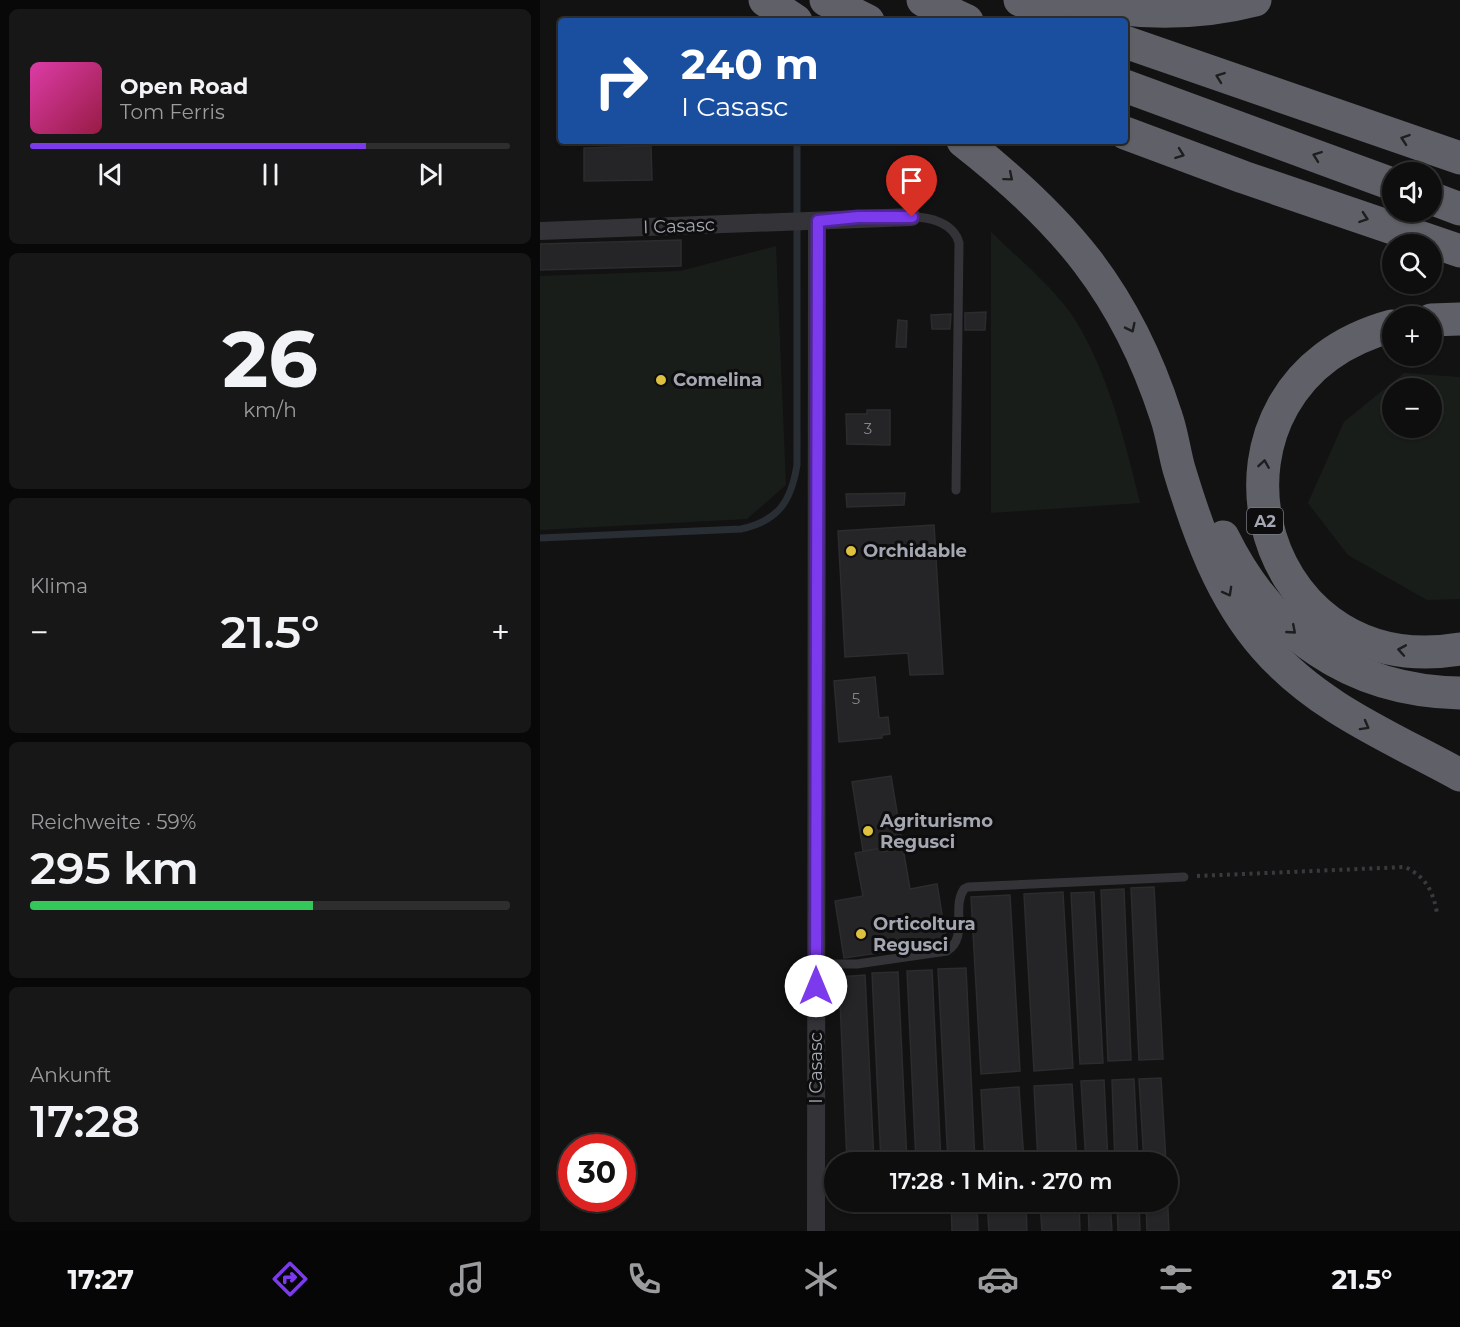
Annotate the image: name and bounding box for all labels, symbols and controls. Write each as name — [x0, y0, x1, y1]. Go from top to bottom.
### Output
text: 240 m — [681, 38, 819, 90]
icon: right — [582, 42, 660, 120]
one-way arrow — [1215, 71, 1226, 84]
text: Open Road — [120, 73, 248, 100]
text: I Casasc — [681, 90, 789, 123]
text: Tom Ferris — [120, 100, 225, 124]
one-way arrow — [1400, 134, 1411, 147]
one-way arrow — [1174, 147, 1185, 159]
one-way arrow — [1313, 151, 1323, 164]
pin — [886, 155, 937, 217]
icon: previous — [94, 158, 127, 191]
icon: pause — [254, 158, 287, 191]
icon: next — [414, 158, 447, 191]
map controls — [1382, 162, 1442, 438]
button: sound — [1382, 162, 1442, 222]
icon: arrive — [895, 164, 928, 197]
one-way arrow — [1002, 170, 1013, 181]
one-way arrow — [1358, 211, 1369, 224]
street label: I Casasc — [643, 214, 715, 238]
button: search — [1382, 234, 1442, 294]
button: + — [1382, 306, 1442, 366]
text: 26 — [222, 311, 318, 407]
one-way arrow — [1123, 322, 1135, 333]
place label: Comelina — [673, 369, 762, 391]
marker: Comelina — [654, 373, 668, 387]
button: − — [1382, 378, 1442, 438]
text: km/h — [243, 398, 297, 422]
house number: 3 — [864, 419, 872, 438]
one-way arrow — [1257, 459, 1270, 469]
road number: A2 — [1247, 508, 1283, 534]
place label: Orchidable — [863, 540, 967, 562]
marker: Orchidable — [844, 544, 858, 558]
text: Klima — [30, 574, 88, 598]
one-way arrow — [1221, 586, 1232, 597]
text: 21.5° — [220, 604, 320, 659]
text: − — [30, 612, 49, 652]
text: + — [491, 612, 510, 652]
one-way arrow — [1285, 623, 1295, 634]
one-way arrow — [1397, 644, 1407, 657]
house number: 5 — [852, 689, 860, 708]
one-way arrow — [1359, 719, 1370, 730]
text: Reichweite · 59% — [30, 810, 196, 834]
place label: Agriturismo Regusci — [879, 810, 993, 853]
marker: Agriturismo Regusci — [861, 824, 875, 838]
text: 295 km — [30, 840, 199, 895]
place label: Orticoltura Regusci — [873, 913, 976, 956]
marker: Orticoltura Regusci — [854, 927, 868, 941]
position arrow — [784, 954, 848, 1018]
street label: I Casasc — [805, 1032, 827, 1104]
text: Ankunft — [30, 1063, 111, 1087]
text: 17:28 — [30, 1093, 140, 1148]
speed limit sign: 30 — [558, 1134, 636, 1212]
text: 17:28 · 1 Min. · 270 m — [890, 1168, 1112, 1195]
icon: directions — [269, 1258, 311, 1300]
icon: music — [446, 1258, 488, 1300]
icon: phone — [623, 1258, 665, 1300]
icon: climate — [800, 1258, 842, 1300]
icon: car — [977, 1258, 1019, 1300]
icon: filters — [1155, 1258, 1197, 1300]
text: 17:27 — [68, 1263, 134, 1296]
text: 21.5° — [1332, 1263, 1392, 1296]

